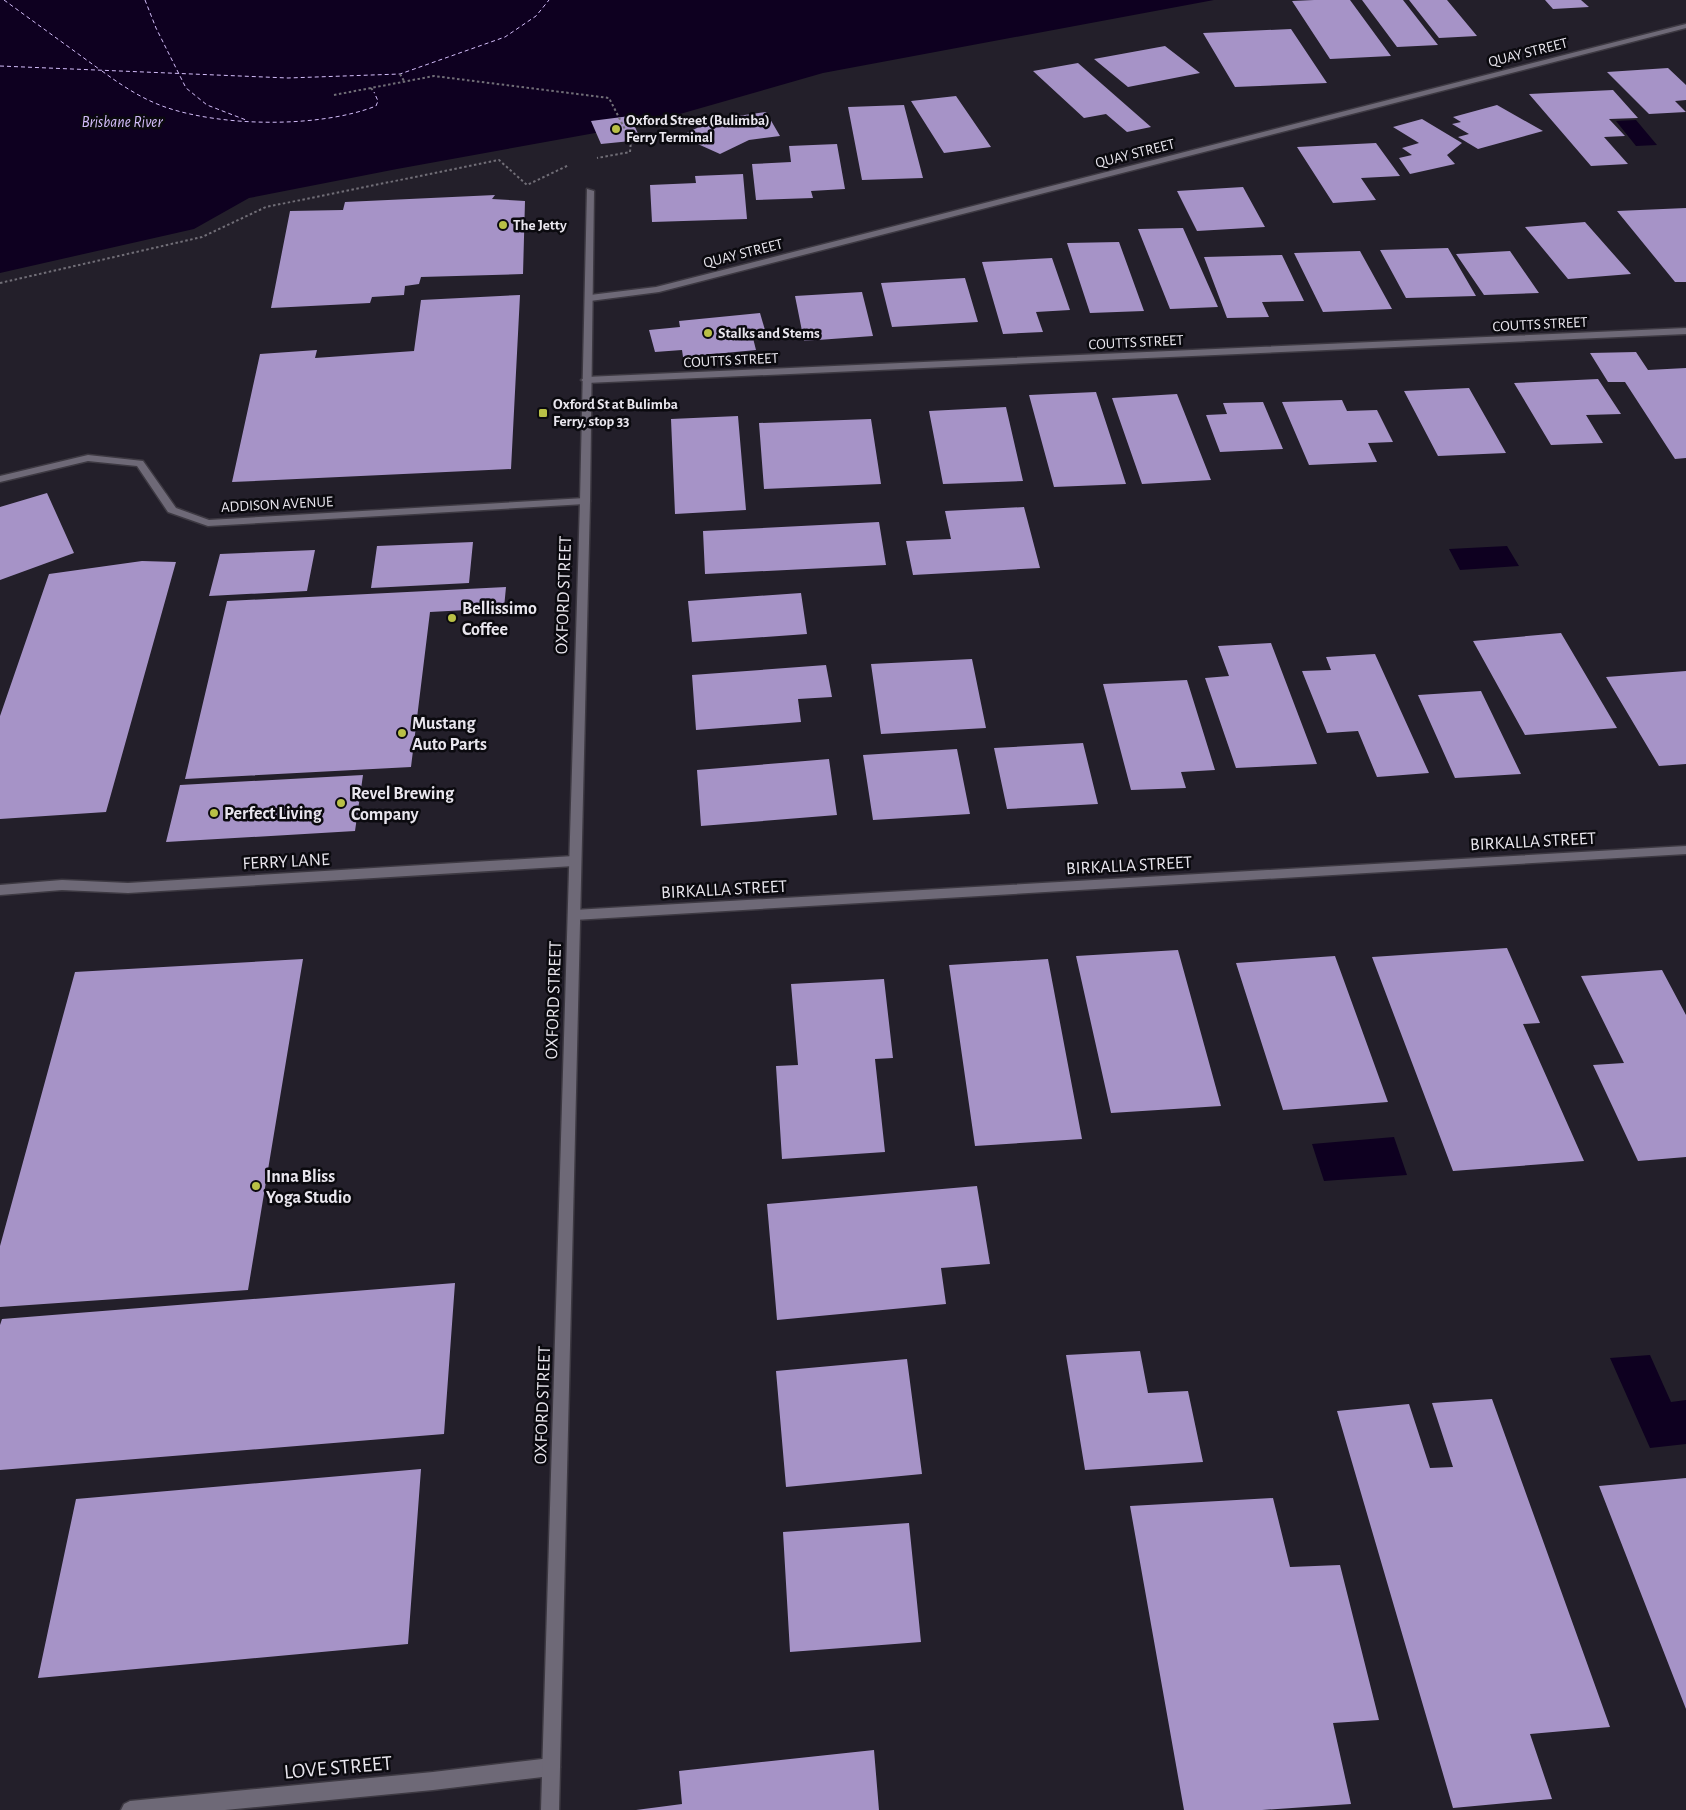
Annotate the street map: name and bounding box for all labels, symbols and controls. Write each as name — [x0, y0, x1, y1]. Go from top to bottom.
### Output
street label: QUAY STREET — [1487, 35, 1570, 70]
place label: Oxford Street (Bulimba) Ferry Terminal — [626, 113, 770, 145]
water label: Brisbane River — [81, 114, 163, 130]
marker: Oxford Street (Bulimba) Ferry Terminal — [610, 123, 622, 135]
street label: QUAY STREET — [1094, 136, 1177, 171]
place label: The Jetty — [513, 218, 567, 233]
marker: The Jetty — [497, 219, 509, 231]
street label: QUAY STREET — [702, 236, 785, 271]
street label: COUTTS STREET — [1492, 314, 1589, 334]
place label: Stalks and Stems — [718, 326, 820, 341]
marker: Stalks and Stems — [702, 327, 714, 339]
street label: COUTTS STREET — [1088, 332, 1185, 352]
street label: COUTTS STREET — [683, 350, 780, 370]
place label: Oxford St at Bulimba Ferry, stop 33 — [553, 397, 678, 429]
marker: Oxford St at Bulimba Ferry, stop 33 — [537, 407, 549, 419]
street label: ADDISON AVENUE — [221, 494, 333, 515]
street label: OXFORD STREET — [553, 535, 575, 655]
place label: Bellissimo Coffee — [462, 600, 537, 639]
marker: Bellissimo Coffee — [446, 612, 458, 624]
place label: Mustang Auto Parts — [412, 715, 487, 754]
marker: Mustang Auto Parts — [396, 727, 408, 739]
place label: Revel Brewing Company — [351, 785, 455, 824]
marker: Revel Brewing Company — [335, 797, 347, 809]
place label: Perfect Living — [224, 805, 323, 823]
marker: Perfect Living — [208, 807, 220, 819]
street label: BIRKALLA STREET — [1470, 830, 1597, 854]
street label: FERRY LANE — [242, 851, 330, 873]
street label: BIRKALLA STREET — [1066, 854, 1193, 878]
street label: BIRKALLA STREET — [661, 878, 788, 902]
street label: OXFORD STREET — [543, 940, 565, 1060]
place label: Inna Bliss Yoga Studio — [266, 1168, 351, 1207]
marker: Inna Bliss Yoga Studio — [250, 1180, 262, 1192]
street label: OXFORD STREET — [532, 1345, 554, 1465]
street label: LOVE STREET — [283, 1752, 393, 1783]

